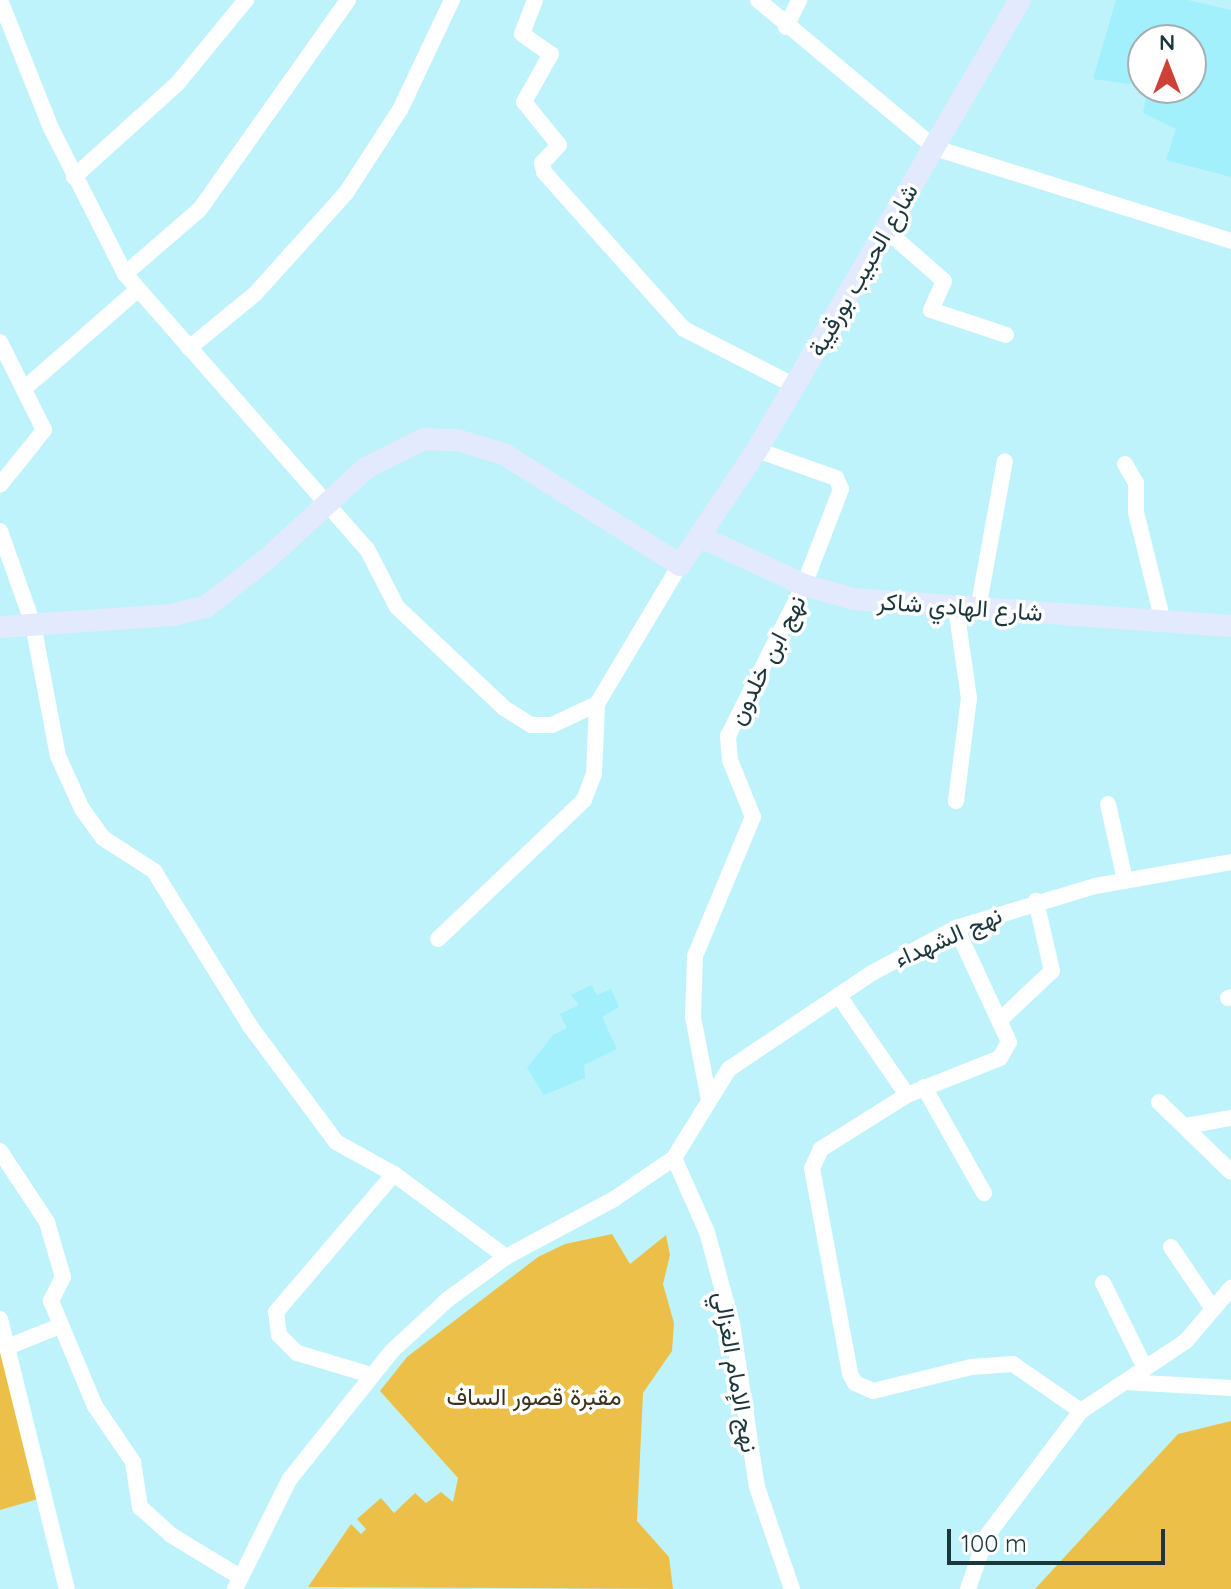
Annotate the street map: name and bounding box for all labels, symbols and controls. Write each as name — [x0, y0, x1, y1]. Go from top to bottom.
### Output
north arrow — [1127, 24, 1207, 104]
text: N — [1159, 28, 1175, 56]
street label: شارع الحبيب بورقيبة — [802, 179, 924, 361]
street label: شارع الهادي شاكر — [876, 587, 1044, 627]
street label: نهج ابن خلدون — [722, 590, 812, 730]
street label: نهج الشهداء — [890, 901, 1006, 973]
street label: نهج الإمام الغزالي — [708, 1289, 764, 1455]
park label: مقبرة قصور الساف — [446, 1383, 622, 1411]
scale bar — [951, 1513, 1169, 1563]
text: 100 m — [961, 1528, 1027, 1558]

